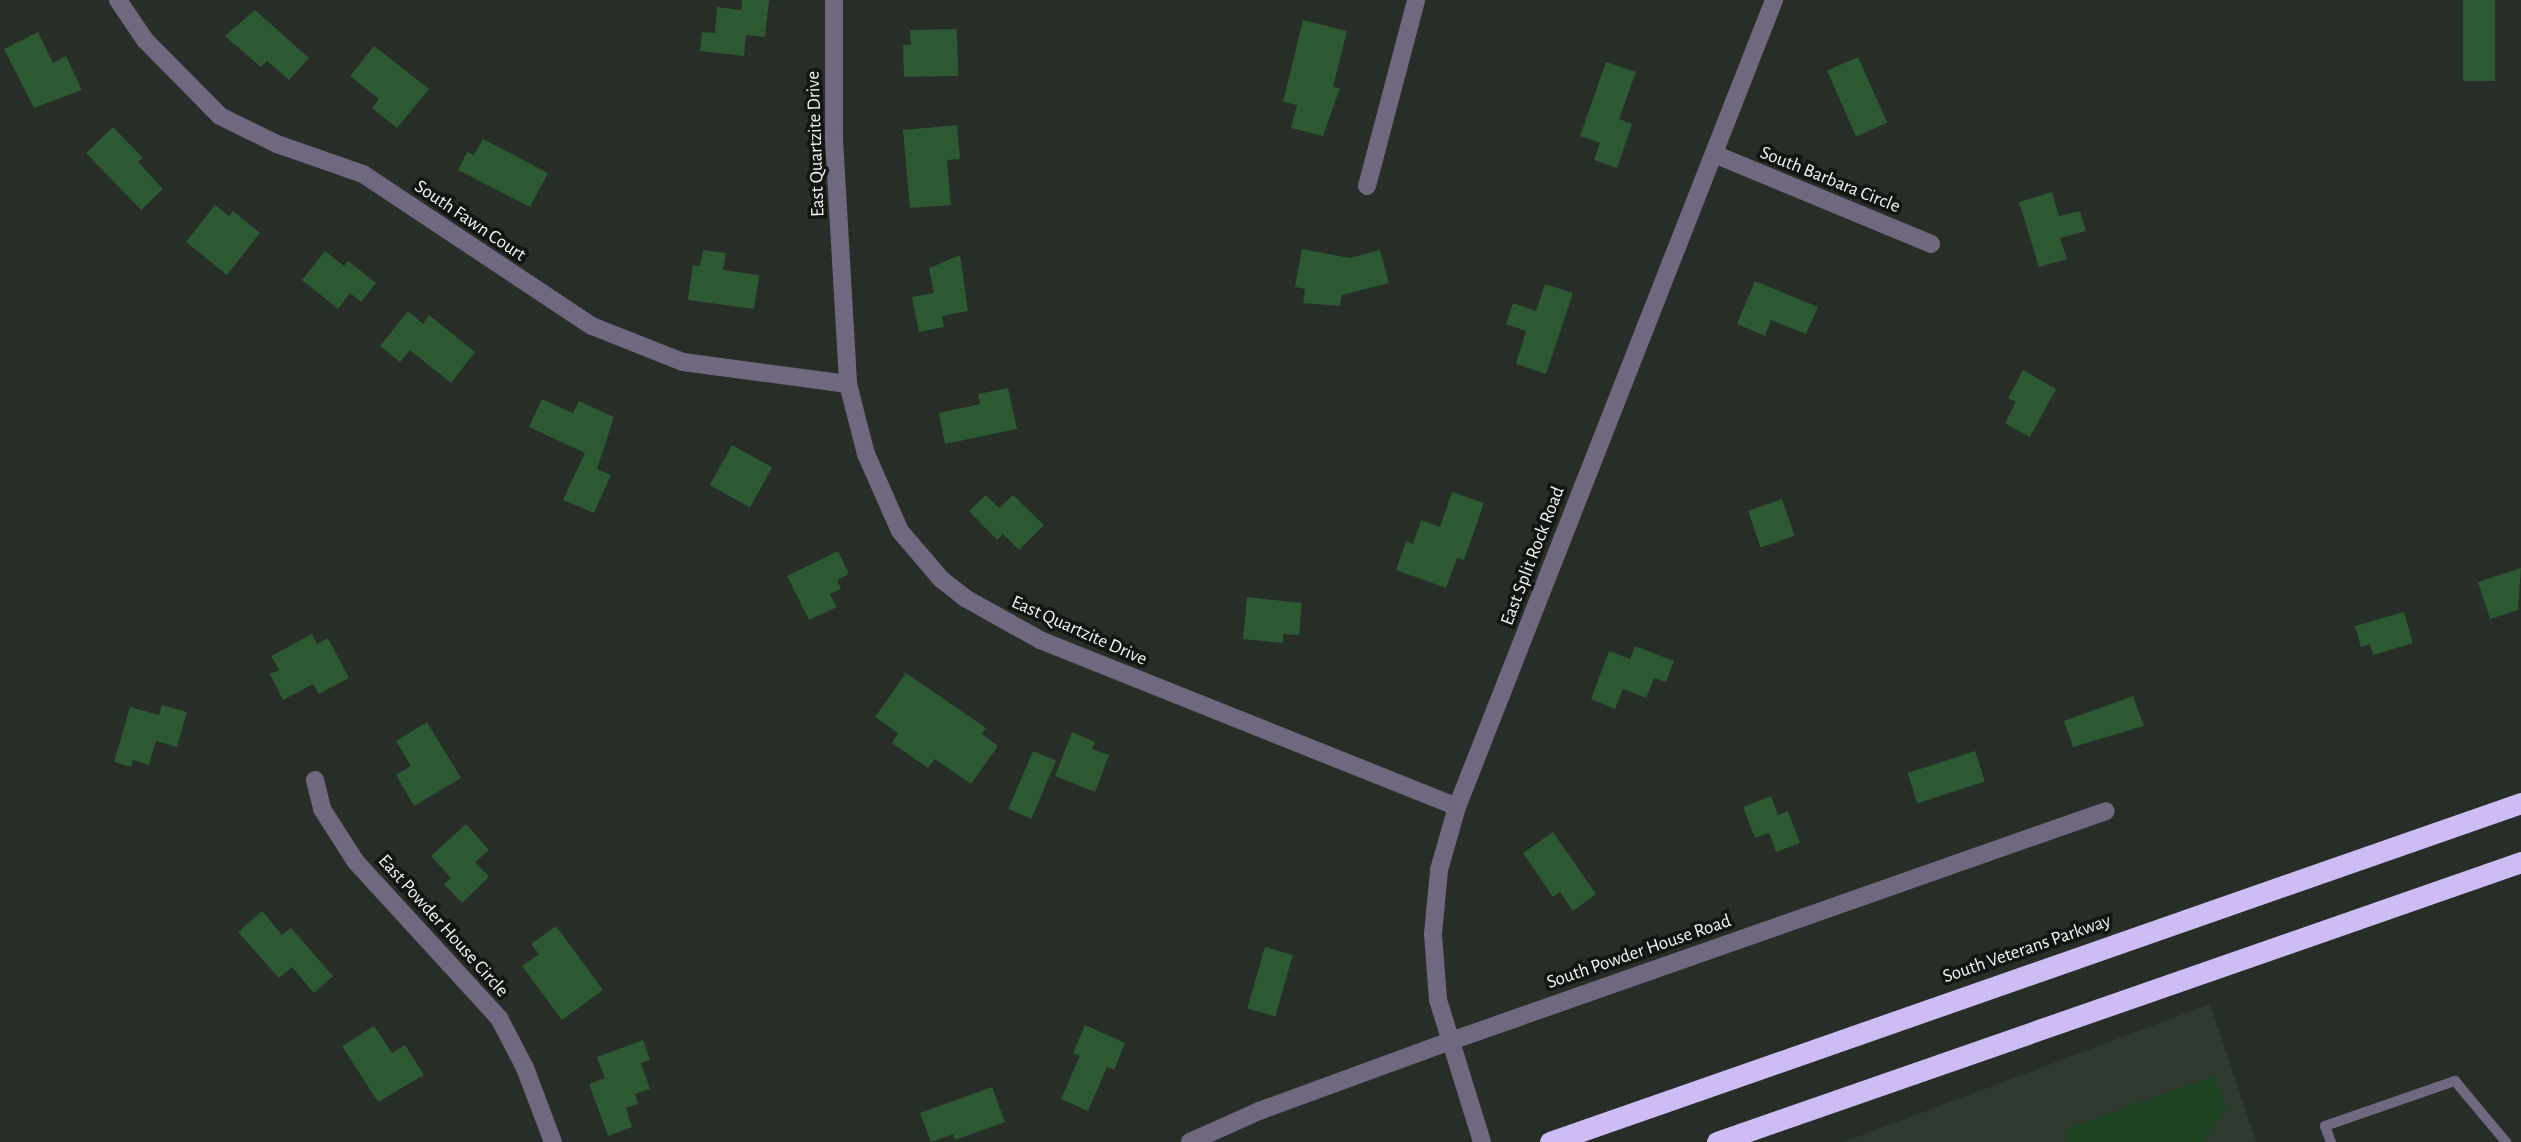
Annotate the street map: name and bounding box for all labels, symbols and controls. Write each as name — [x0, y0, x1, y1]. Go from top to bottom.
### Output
street label: East Quartzite Drive — [802, 71, 830, 217]
street label: South Barbara Circle — [1757, 141, 1903, 219]
street label: South Fawn Court — [410, 175, 530, 267]
street label: East Split Rock Road — [1496, 483, 1570, 629]
street label: East Quartzite Drive — [1008, 591, 1150, 671]
street label: East Powder House Circle — [373, 850, 513, 1002]
street label: South Powder House Road — [1544, 910, 1734, 994]
street label: South Veterans Parkway — [1940, 910, 2114, 988]

